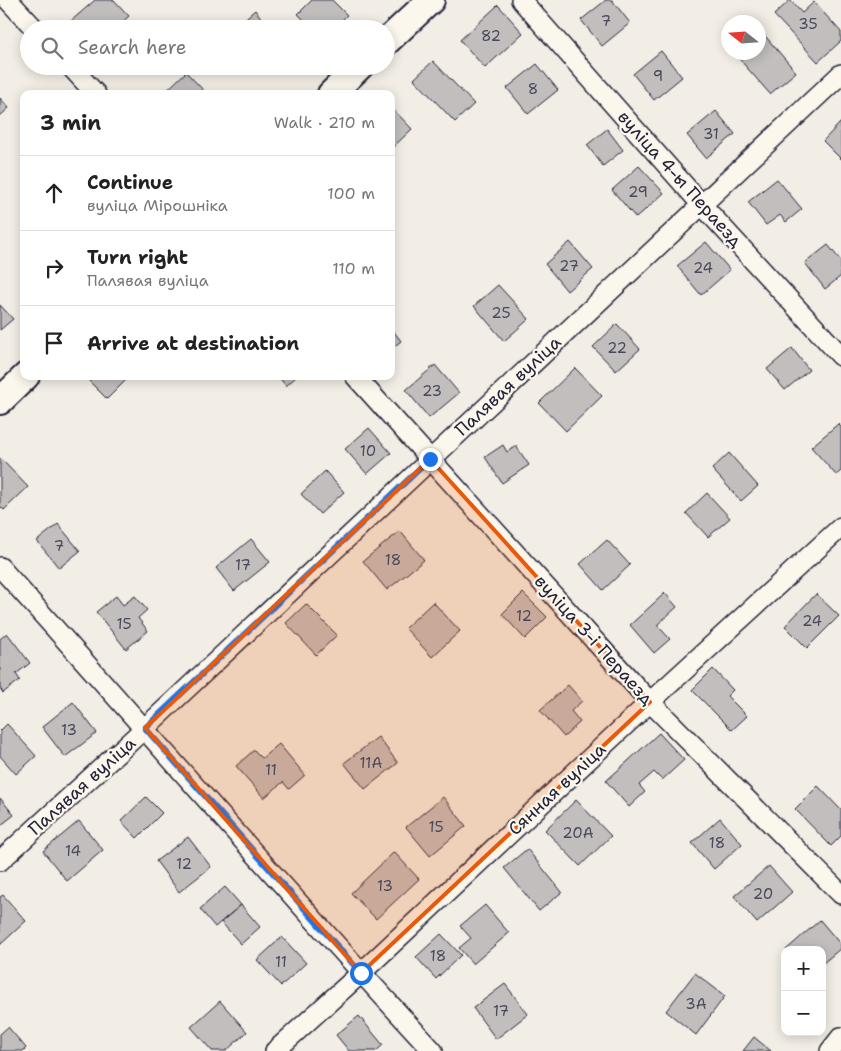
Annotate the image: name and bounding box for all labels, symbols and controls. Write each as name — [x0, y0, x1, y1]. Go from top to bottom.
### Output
house number: 7 — [601, 11, 611, 31]
house number: 35 — [798, 14, 818, 34]
north arrow — [721, 15, 766, 60]
search box — [20, 20, 395, 75]
house number: 82 — [481, 26, 501, 46]
icon: search — [38, 34, 66, 62]
text: Search here — [78, 35, 187, 60]
house number: 9 — [653, 66, 663, 86]
house number: 8 — [528, 79, 538, 99]
street label: вуліца 4-ы Пераезд — [612, 106, 748, 253]
text: 3 min — [40, 109, 101, 137]
text: Walk · 210 m — [274, 112, 375, 133]
house number: 31 — [703, 124, 719, 144]
text: Continue — [87, 170, 173, 195]
icon: ahead — [40, 179, 68, 207]
house number: 29 — [628, 182, 648, 202]
text: 100 m — [327, 183, 375, 204]
text: вуліца Мірошніка — [87, 195, 228, 216]
text: Turn right — [87, 245, 188, 270]
icon: right — [40, 254, 68, 282]
house number: 27 — [559, 256, 579, 276]
text: 110 m — [332, 258, 375, 279]
house number: 24 — [693, 258, 713, 278]
text: Палявая вуліца — [87, 270, 209, 291]
house number: 25 — [491, 303, 511, 323]
icon: arrive — [40, 329, 68, 357]
text: Arrive at destination — [87, 331, 299, 356]
street label: Палявая вуліца — [450, 331, 566, 441]
house number: 22 — [607, 338, 627, 358]
house number: 23 — [422, 381, 442, 401]
house number: 10 — [360, 441, 376, 461]
route end — [419, 448, 442, 471]
house number: 7 — [54, 536, 64, 556]
house number: 18 — [385, 550, 401, 570]
house number: 17 — [235, 555, 251, 575]
street label: вуліца 3-і Пераезд — [529, 570, 659, 711]
house number: 12 — [516, 606, 532, 626]
house number: 24 — [802, 611, 822, 631]
house number: 15 — [116, 614, 132, 634]
house number: 13 — [61, 720, 77, 740]
street label: Палявая вуліца — [23, 731, 141, 841]
street label: Сянная вуліца — [503, 737, 611, 841]
house number: 11А — [360, 753, 383, 773]
house number: 11 — [265, 760, 277, 780]
house number: 15 — [428, 817, 444, 837]
house number: 20А — [562, 823, 594, 843]
house number: 18 — [709, 833, 725, 853]
house number: 14 — [65, 841, 81, 861]
house number: 12 — [176, 854, 192, 874]
house number: 13 — [377, 876, 393, 896]
house number: 20 — [753, 884, 773, 904]
house number: 18 — [430, 946, 446, 966]
map controls — [781, 946, 826, 1036]
button: + — [781, 946, 826, 991]
house number: 11 — [275, 952, 287, 972]
route start — [350, 962, 373, 985]
button: − — [781, 991, 826, 1036]
house number: 3А — [685, 994, 707, 1014]
house number: 17 — [493, 1001, 509, 1021]

